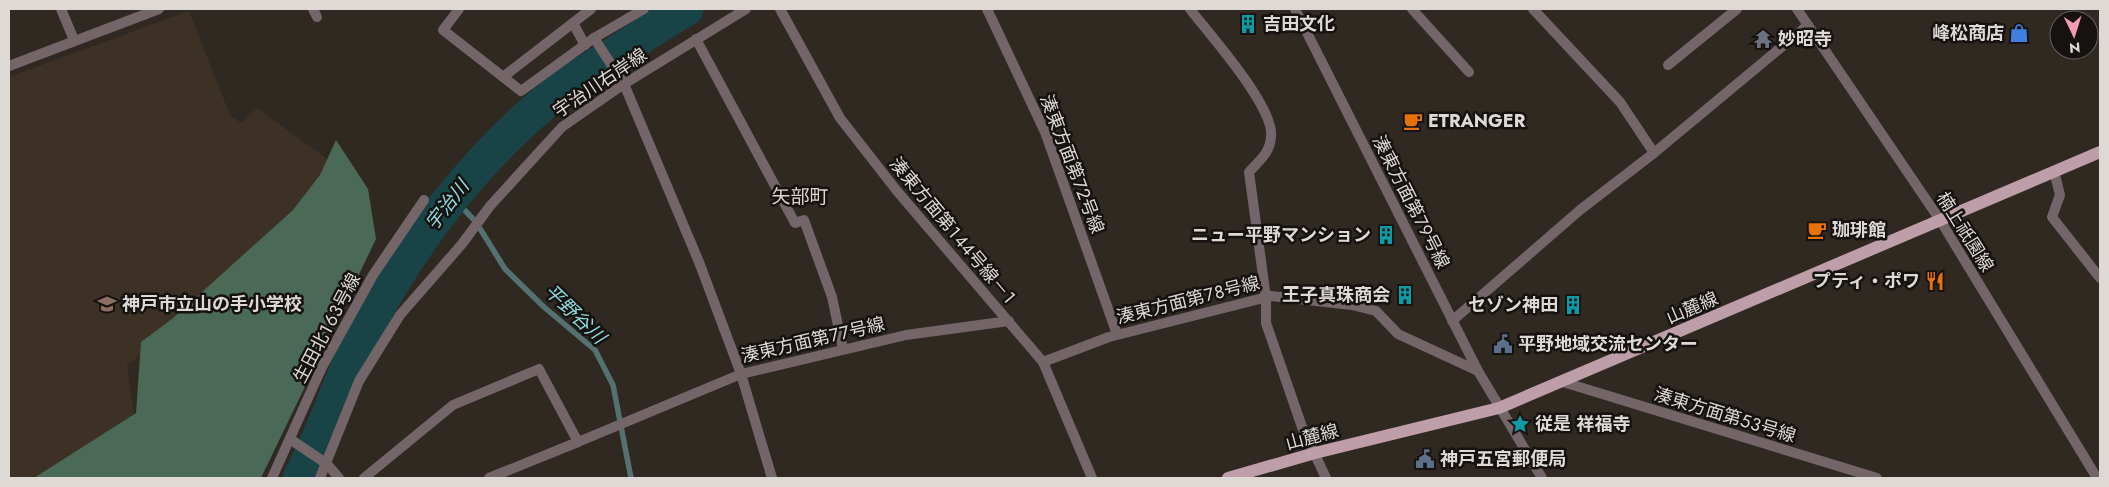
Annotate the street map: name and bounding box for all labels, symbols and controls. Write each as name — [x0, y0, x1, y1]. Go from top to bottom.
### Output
north arrow — [2049, 10, 2099, 60]
place label: 吉田文化 — [1263, 11, 1335, 37]
building icon: 吉田文化 — [1237, 13, 1259, 35]
place label: 峰松商店 — [1932, 20, 2004, 46]
shop icon: 峰松商店 — [2008, 22, 2030, 44]
place label: 妙昭寺 — [1778, 26, 1832, 52]
temple icon: 妙昭寺 — [1752, 28, 1774, 50]
text: N — [2069, 38, 2081, 58]
street label: 宇治川右岸線 — [548, 42, 652, 124]
street label: 湊東方面第７２号線 — [1034, 91, 1110, 237]
place label: ETRANGER — [1428, 108, 1526, 134]
cafe icon: ETRANGER — [1402, 110, 1424, 132]
street label: 湊東方面第７９号線 — [1366, 131, 1456, 273]
street label: 湊東方面第１４４号線－１ — [883, 151, 1023, 311]
water label: 宇治川 — [419, 173, 476, 236]
district label: 矢部町 — [771, 183, 829, 210]
street label: 楠上祇園線 — [1930, 187, 2000, 277]
place label: 珈琲館 — [1832, 217, 1886, 243]
cafe icon: 珈琲館 — [1806, 219, 1828, 241]
place label: ニュー平野マンション — [1191, 222, 1371, 248]
building icon: ニュー平野マンション — [1375, 224, 1397, 246]
street label: 生田北１６３号線 — [287, 268, 367, 388]
place label: プティ・ポワ — [1813, 268, 1920, 294]
street label: 湊東方面第７８号線 — [1114, 270, 1262, 330]
restaurant icon: プティ・ポワ — [1924, 270, 1946, 292]
water label: 平野谷川 — [538, 278, 613, 351]
place label: 王子真珠商会 — [1282, 282, 1390, 308]
building icon: 王子真珠商会 — [1394, 284, 1416, 306]
street label: 山麓線 — [1662, 285, 1722, 331]
place label: 神戸市立山の手小学校 — [122, 291, 302, 317]
place label: セゾン神田 — [1468, 292, 1558, 318]
school or university icon: 神戸市立山の手小学校 — [96, 293, 118, 315]
building icon: セゾン神田 — [1562, 294, 1584, 316]
street label: 湊東方面第７７号線 — [739, 311, 887, 369]
place label: 平野地域交流センター — [1518, 331, 1698, 357]
public building icon: 平野地域交流センター — [1492, 333, 1514, 355]
street label: 湊東方面第５３号線 — [1651, 381, 1799, 449]
place label: 従是 祥福寺 — [1535, 411, 1630, 437]
place icon: 従是 祥福寺 — [1509, 413, 1531, 435]
street label: 山麓線 — [1283, 417, 1341, 457]
place label: 神戸五宮郵便局 — [1440, 446, 1566, 472]
public building icon: 神戸五宮郵便局 — [1414, 448, 1436, 470]

